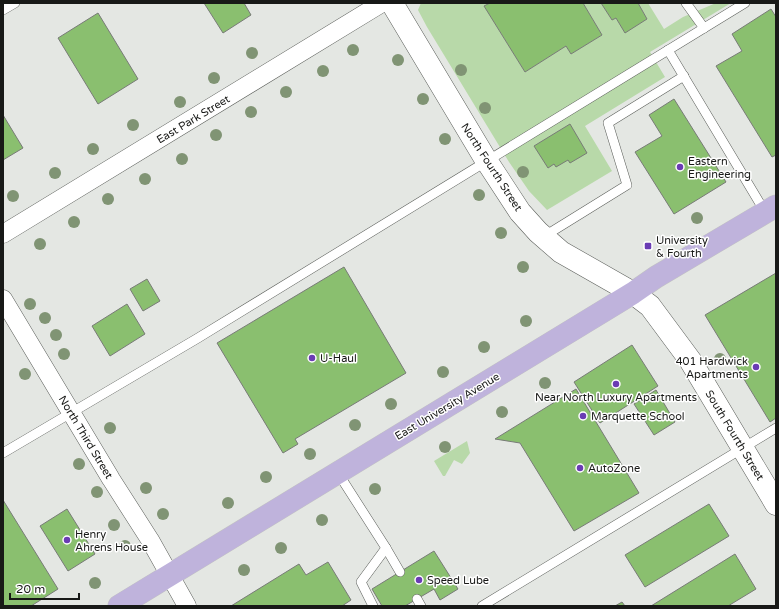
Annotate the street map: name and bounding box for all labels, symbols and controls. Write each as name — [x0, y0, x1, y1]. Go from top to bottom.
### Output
street label: East Park Street — [154, 92, 232, 146]
street label: North Fourth Street — [458, 121, 525, 214]
place label: Eastern Engineering — [688, 155, 751, 181]
marker: Eastern Engineering — [675, 162, 685, 172]
place label: University & Fourth — [656, 234, 708, 260]
marker: University & Fourth — [643, 241, 653, 251]
place label: U-Haul — [320, 352, 357, 365]
marker: U-Haul — [307, 353, 317, 363]
place label: 401 Hardwick Apartments — [676, 355, 748, 381]
marker: 401 Hardwick Apartments — [751, 362, 761, 372]
street label: East University Avenue — [393, 370, 502, 443]
marker: Near North Luxury Apartments — [611, 379, 621, 389]
street label: South Fourth Street — [702, 388, 767, 483]
place label: Near North Luxury Apartments — [535, 391, 697, 404]
street label: North Third Street — [56, 393, 116, 481]
place label: Marquette School — [591, 410, 685, 423]
marker: Marquette School — [578, 411, 588, 421]
place label: AutoZone — [588, 462, 640, 475]
marker: AutoZone — [575, 463, 585, 473]
place label: Henry Ahrens House — [75, 528, 148, 554]
marker: Henry Ahrens House — [62, 535, 72, 545]
place label: Speed Lube — [427, 574, 489, 587]
scale bar — [10, 575, 79, 601]
marker: Speed Lube — [414, 575, 424, 585]
text: 20 m — [16, 582, 45, 596]

